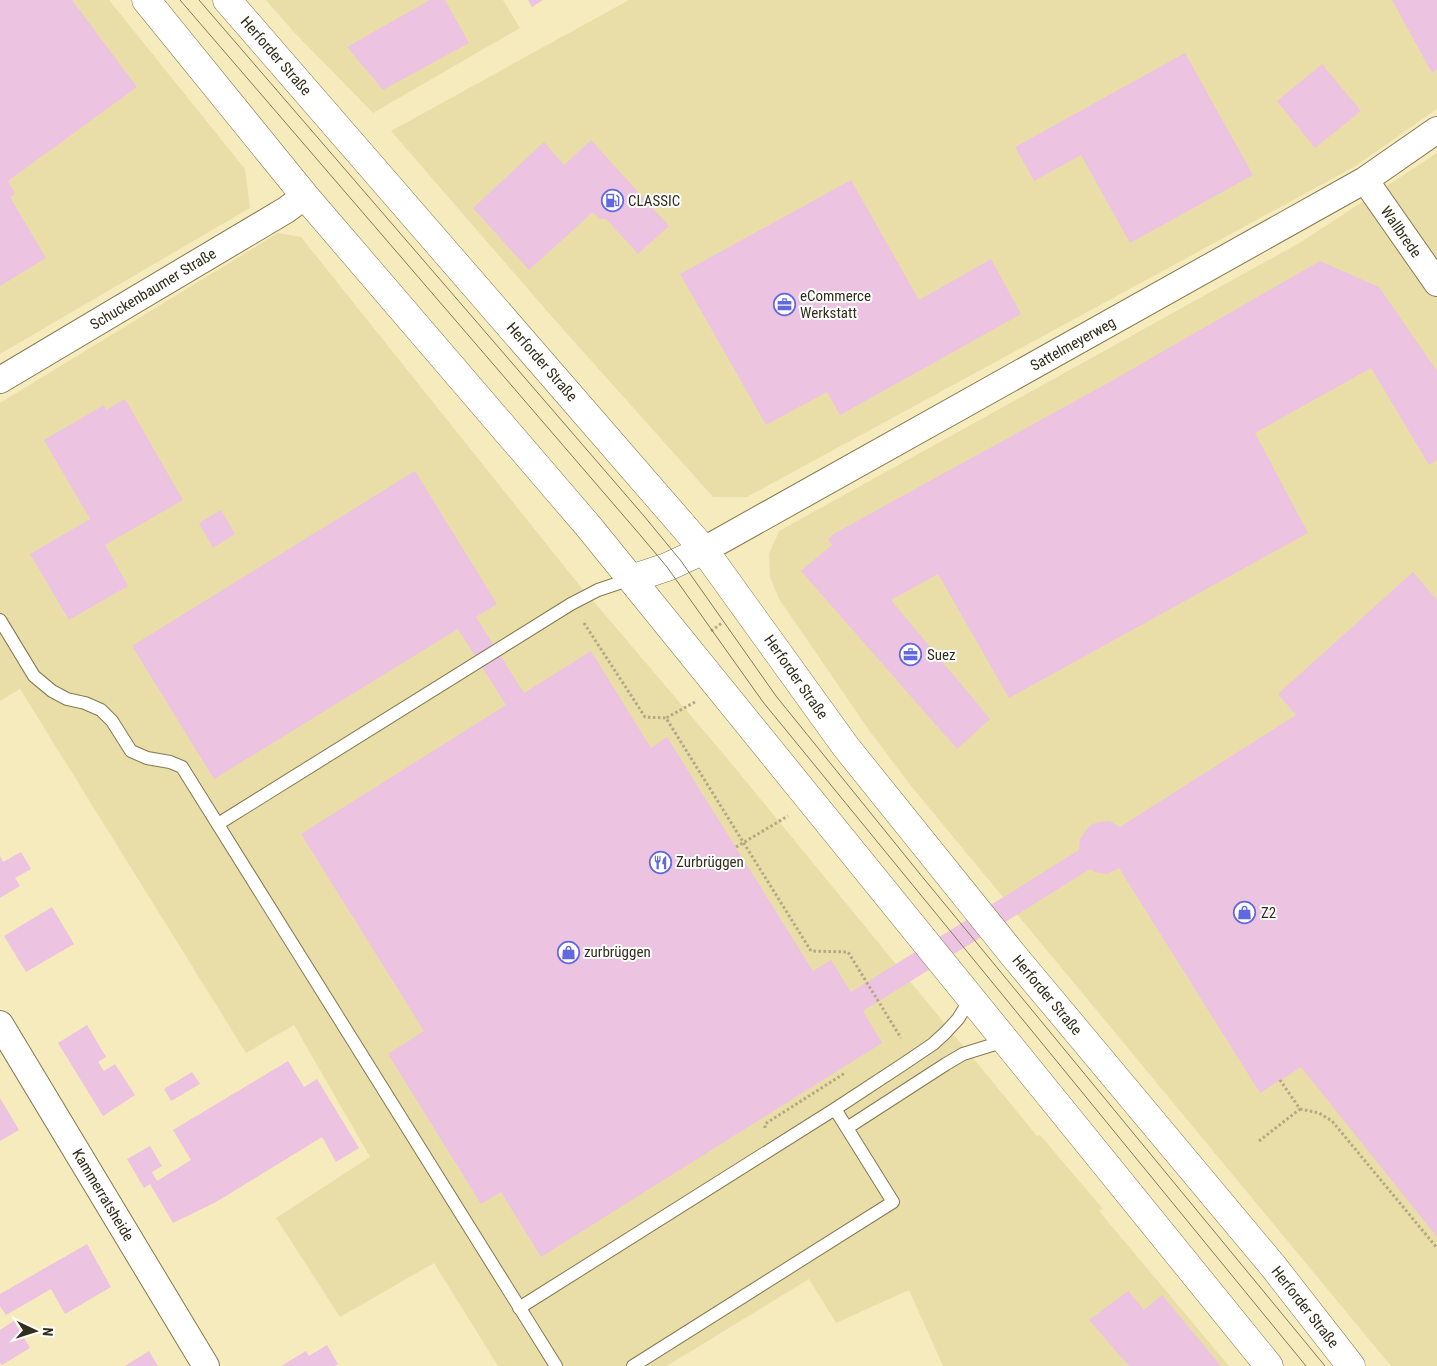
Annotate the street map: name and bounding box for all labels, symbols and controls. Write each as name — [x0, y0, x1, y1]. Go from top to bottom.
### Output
street label: Herforder Straße — [237, 13, 315, 99]
fuel station icon: CLASSIC — [600, 189, 624, 213]
place label: CLASSIC — [628, 192, 680, 210]
street label: Wallbrede — [1377, 203, 1425, 261]
street label: Schuckenbaumer Straße — [87, 244, 219, 334]
place label: eCommerce Werkstatt — [800, 287, 871, 322]
office icon: eCommerce Werkstatt — [772, 293, 796, 317]
street label: Sattelmeyerweg — [1027, 313, 1119, 375]
street label: Herforder Straße — [503, 319, 581, 405]
street label: Herforder Straße — [760, 631, 832, 723]
office icon: Suez — [899, 643, 923, 667]
place label: Suez — [927, 646, 956, 664]
restaurant icon: Zurbrüggen — [648, 850, 672, 874]
place label: Zurbrüggen — [676, 853, 744, 871]
shop icon: Z2 — [1233, 901, 1257, 925]
place label: Z2 — [1261, 904, 1276, 922]
shop icon: zurbrüggen — [556, 940, 580, 964]
place label: zurbrüggen — [584, 943, 651, 961]
street label: Herforder Straße — [1008, 951, 1086, 1039]
street label: Kammerratsheide — [68, 1146, 138, 1244]
street label: Herforder Straße — [1268, 1263, 1342, 1351]
north arrow — [10, 1306, 60, 1356]
text: N — [40, 1327, 56, 1337]

